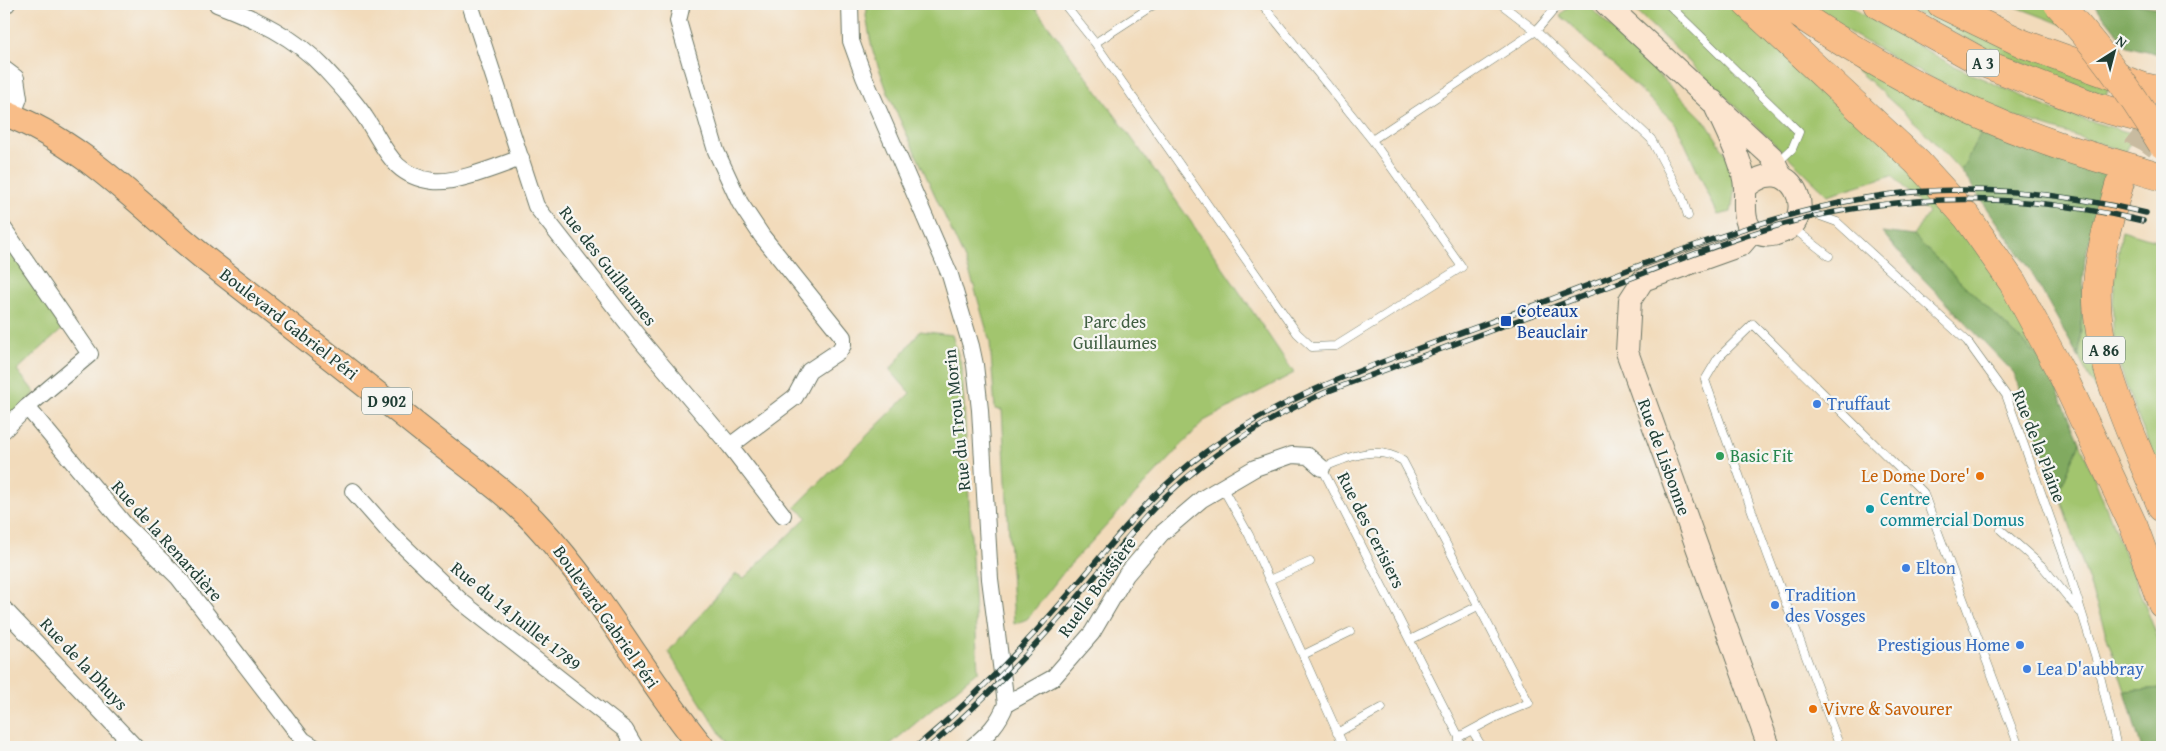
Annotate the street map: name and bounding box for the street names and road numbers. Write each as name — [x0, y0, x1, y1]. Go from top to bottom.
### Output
road number: A 3 — [1967, 49, 1999, 76]
street label: Rue des Guillaumes — [553, 200, 664, 331]
street label: Boulevard Gabriel Péri — [214, 261, 364, 386]
road number: A 86 — [2083, 336, 2125, 364]
street label: Rue du Trou Morin — [936, 348, 977, 492]
street label: Rue de la Plaine — [2006, 385, 2073, 506]
road number: D 902 — [362, 388, 412, 414]
street label: Rue de Lisbonne — [1631, 395, 1698, 519]
street label: Rue des Cerisiers — [1330, 467, 1412, 593]
street label: Rue de la Renardière — [105, 474, 229, 607]
street label: Ruelle Boissière — [1051, 531, 1142, 643]
street label: Boulevard Gabriel Péri — [547, 540, 666, 694]
street label: Rue du 14 Juillet 1789 — [445, 554, 587, 677]
street label: Rue de la Dhuys — [34, 611, 135, 716]

